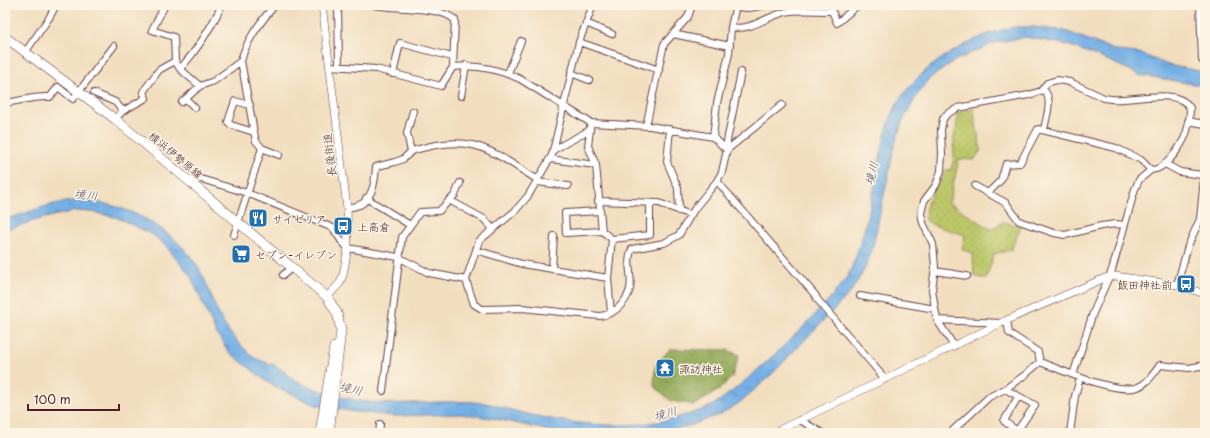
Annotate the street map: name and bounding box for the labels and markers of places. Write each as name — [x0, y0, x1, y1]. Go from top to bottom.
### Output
restaurant icon: サイゼリア — [247, 207, 269, 229]
place label: サイゼリア — [272, 210, 326, 227]
bus stop icon: 上高倉 — [332, 215, 354, 237]
place label: 上高倉 — [357, 218, 390, 235]
supermarket icon: セブン-イレブン — [230, 243, 252, 265]
place label: セブン-イレブン — [255, 246, 337, 263]
bus stop icon: 飯田神社前 — [1175, 273, 1197, 295]
place label: 飯田神社前 — [1117, 276, 1172, 293]
temple icon: 諏訪神社 — [654, 357, 676, 379]
place label: 諏訪神社 — [679, 360, 723, 377]

